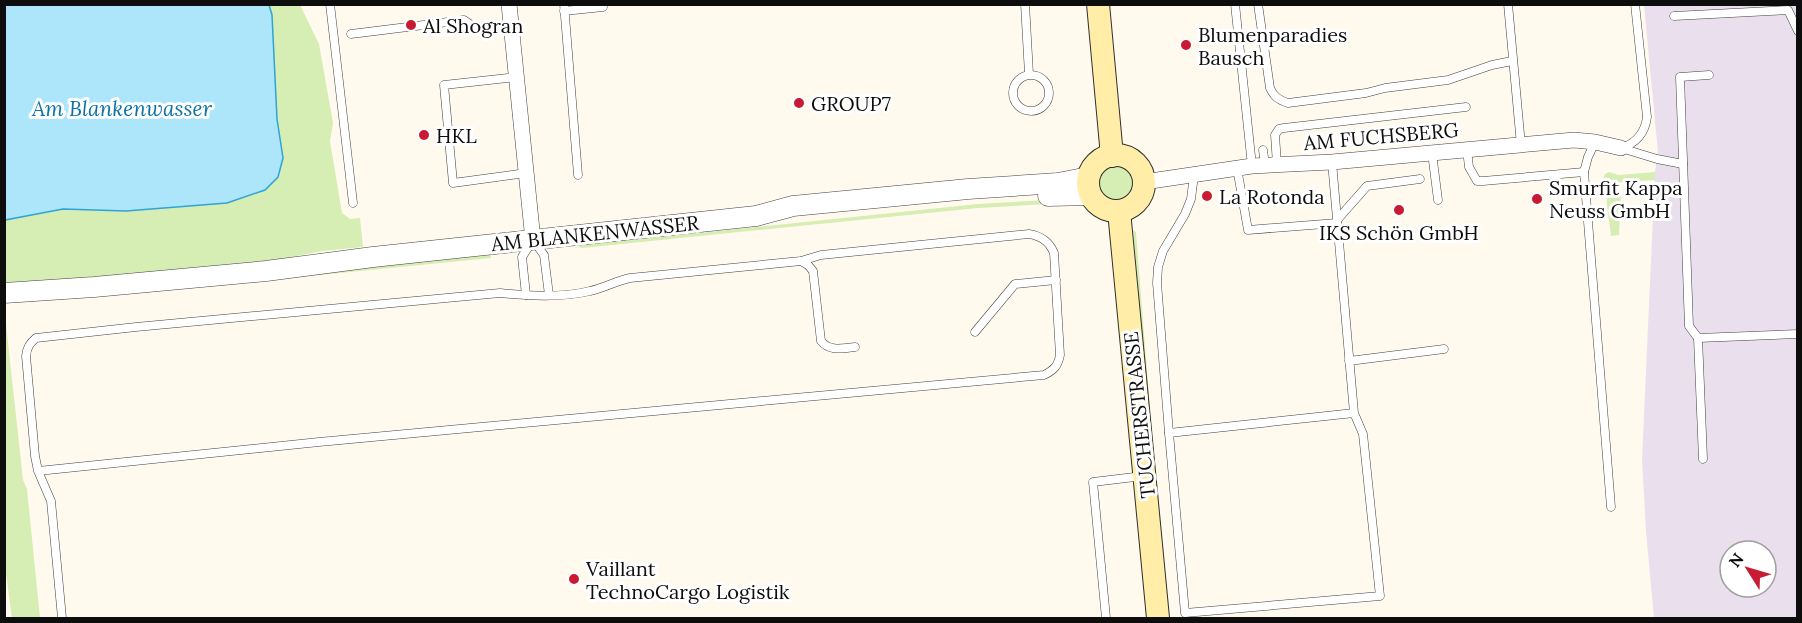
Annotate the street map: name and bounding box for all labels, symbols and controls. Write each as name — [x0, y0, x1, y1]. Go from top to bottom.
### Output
place label: Al Shogran — [422, 13, 523, 38]
marker: Al Shogran — [404, 18, 418, 32]
place label: Blumenparadies Bausch — [1198, 22, 1347, 70]
marker: Blumenparadies Bausch — [1179, 38, 1193, 52]
place label: GROUP7 — [811, 91, 891, 116]
water label: Am Blankenwasser — [31, 95, 212, 122]
marker: GROUP7 — [792, 96, 806, 110]
street label: AM FUCHSBERG — [1301, 117, 1460, 155]
place label: HKL — [436, 123, 477, 148]
marker: HKL — [417, 128, 431, 142]
place label: Smurfit Kappa Neuss GmbH — [1549, 175, 1683, 223]
place label: La Rotonda — [1219, 184, 1325, 209]
marker: La Rotonda — [1200, 189, 1214, 203]
marker: Smurfit Kappa Neuss GmbH — [1530, 192, 1544, 206]
marker: IKS Schön GmbH — [1392, 203, 1406, 217]
street label: AM BLANKENWASSER — [489, 210, 700, 256]
place label: IKS Schön GmbH — [1319, 220, 1479, 245]
street label: TUCHERSTRASSE — [1118, 330, 1160, 500]
north arrow — [1718, 539, 1778, 599]
text: N — [1724, 549, 1748, 571]
place label: Vaillant TechnoCargo Logistik — [585, 556, 790, 604]
marker: Vaillant TechnoCargo Logistik — [567, 572, 581, 586]

